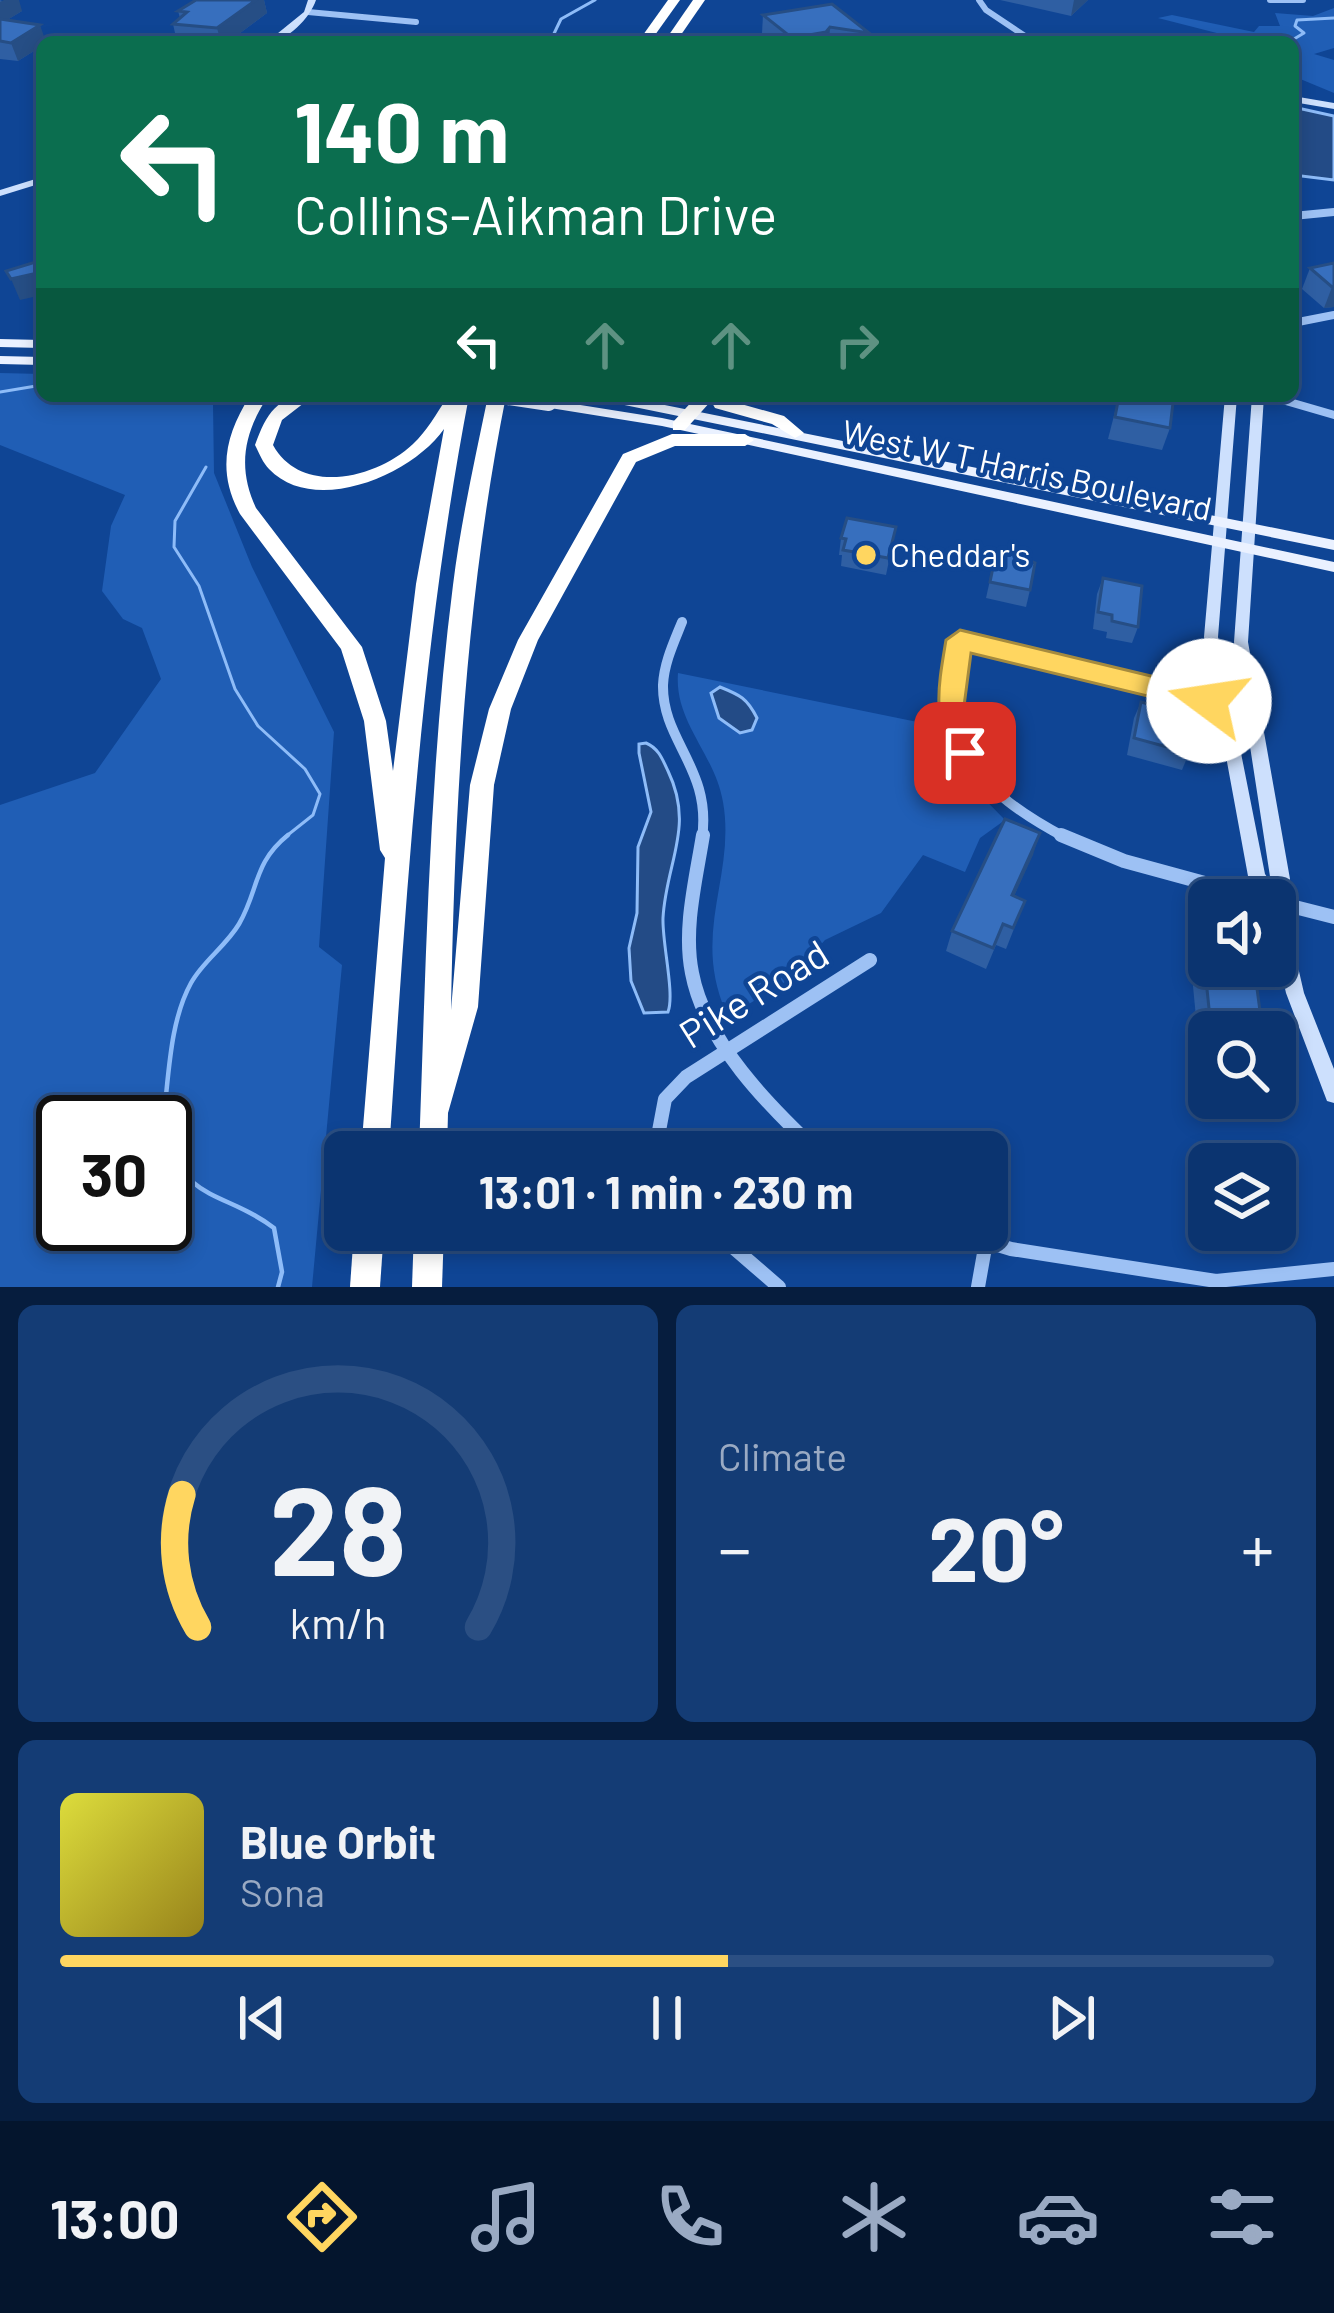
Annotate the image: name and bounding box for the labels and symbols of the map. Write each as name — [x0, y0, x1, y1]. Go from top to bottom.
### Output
street label: West W T Harris Boulevard — [839, 410, 1216, 528]
place label: Cheddar's — [890, 534, 1030, 574]
marker: Cheddar's — [853, 542, 879, 568]
position arrow — [1146, 638, 1272, 764]
pin — [914, 702, 1016, 804]
street label: Pike Road — [670, 929, 836, 1057]
speed limit sign: 30 — [36, 1095, 192, 1251]

